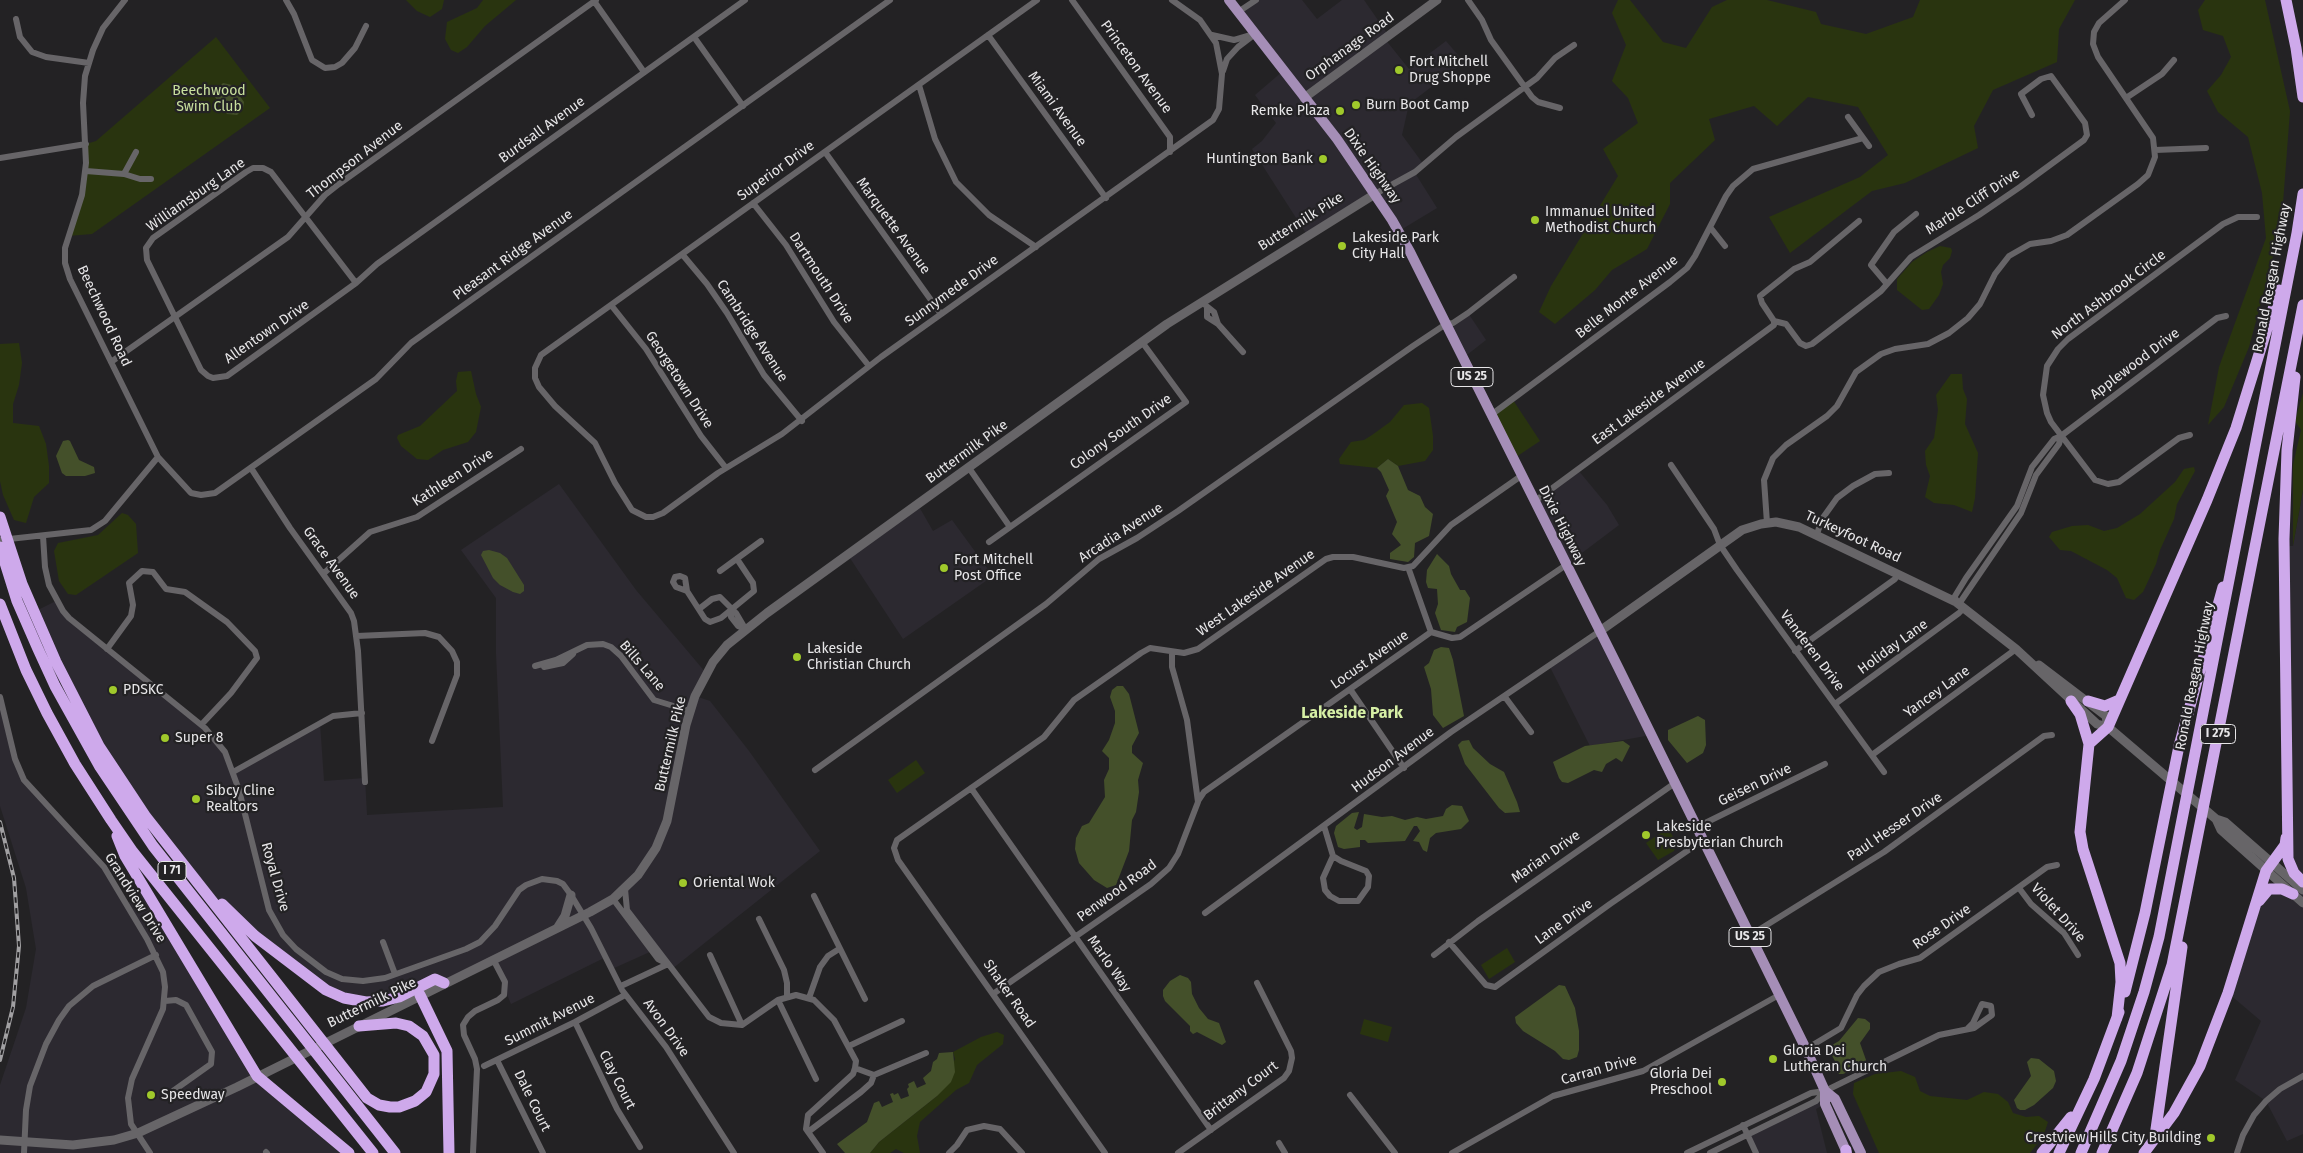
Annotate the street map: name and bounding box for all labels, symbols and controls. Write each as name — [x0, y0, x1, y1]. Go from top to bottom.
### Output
street label: Orphanage Road — [1302, 9, 1398, 85]
street label: Princeton Avenue — [1097, 17, 1175, 117]
place label: Fort Mitchell Drug Shoppe — [1409, 54, 1491, 86]
marker: Fort Mitchell Drug Shoppe — [1393, 64, 1405, 76]
street label: Miami Avenue — [1024, 68, 1090, 150]
park label: Beechwood Swim Club — [172, 83, 246, 115]
street label: Burdsall Avenue — [496, 93, 588, 167]
place label: Burn Boot Camp — [1366, 97, 1469, 113]
marker: Burn Boot Camp — [1350, 99, 1362, 111]
place label: Remke Plaza — [1251, 103, 1330, 119]
marker: Remke Plaza — [1334, 105, 1346, 117]
street label: Thompson Avenue — [304, 117, 406, 203]
street label: Dixie Highway — [1340, 125, 1404, 207]
street label: Superior Drive — [734, 137, 818, 205]
place label: Huntington Bank — [1206, 151, 1313, 167]
marker: Huntington Bank — [1317, 153, 1329, 165]
street label: Williamsburg Lane — [143, 155, 249, 235]
street label: Marble Cliff Drive — [1923, 165, 2023, 239]
street label: Marquette Avenue — [852, 174, 934, 278]
street label: Buttermilk Pike — [1255, 189, 1347, 255]
street label: Ronald Reagan Highway — [2249, 202, 2295, 354]
place label: Immanuel United Methodist Church — [1545, 204, 1657, 236]
street label: Pleasant Ridge Avenue — [450, 206, 576, 304]
marker: Immanuel United Methodist Church — [1529, 214, 1541, 226]
street label: Dartmouth Drive — [785, 229, 857, 327]
place label: Lakeside Park City Hall — [1352, 230, 1439, 262]
marker: Lakeside Park City Hall — [1336, 240, 1348, 252]
street label: North Ashbrook Circle — [2049, 247, 2169, 343]
street label: Sunnymede Drive — [902, 252, 1002, 330]
street label: Belle Monte Avenue — [1572, 252, 1682, 342]
street label: Beechwood Road — [73, 263, 135, 369]
street label: Cambridge Avenue — [713, 277, 791, 385]
street label: Allentown Drive — [221, 296, 313, 368]
street label: Applewood Drive — [2087, 325, 2183, 403]
street label: Georgetown Drive — [641, 328, 717, 432]
street label: East Lakeside Avenue — [1589, 355, 1709, 449]
road number: US 25 — [1451, 368, 1493, 387]
street label: Colony South Drive — [1067, 391, 1175, 473]
street label: Buttermilk Pike — [923, 417, 1011, 487]
street label: Kathleen Drive — [409, 446, 497, 510]
street label: Dixie Highway — [1535, 483, 1589, 569]
street label: Arcadia Avenue — [1076, 499, 1166, 567]
street label: Turkeyfoot Road — [1802, 507, 1904, 567]
street label: Grace Avenue — [299, 523, 363, 603]
street label: West Lakeside Avenue — [1194, 546, 1318, 640]
place label: Fort Mitchell Post Office — [954, 552, 1033, 584]
marker: Fort Mitchell Post Office — [938, 562, 950, 574]
street label: Ronald Reagan Highway — [2172, 600, 2218, 752]
street label: Vanderen Drive — [1776, 607, 1848, 695]
street label: Holiday Lane — [1855, 616, 1931, 678]
street label: Locust Avenue — [1328, 627, 1412, 693]
street label: Bills Lane — [616, 637, 668, 695]
place label: Lakeside Christian Church — [807, 641, 911, 674]
marker: Lakeside Christian Church — [791, 651, 803, 663]
street label: Yancey Lane — [1901, 662, 1973, 722]
place label: PDSKC — [123, 682, 164, 698]
marker: PDSKC — [107, 684, 119, 696]
street label: Buttermilk Pike — [652, 695, 690, 793]
district label: Lakeside Park — [1301, 704, 1403, 724]
street label: Hudson Avenue — [1348, 723, 1438, 797]
road number: I 275 — [2200, 724, 2236, 744]
place label: Super 8 — [175, 730, 224, 746]
marker: Super 8 — [159, 732, 171, 744]
street label: Geisen Drive — [1716, 760, 1794, 810]
place label: Sibcy Cline Realtors — [206, 783, 275, 816]
street label: Paul Hesser Drive — [1844, 789, 1946, 865]
marker: Sibcy Cline Realtors — [190, 793, 202, 805]
place label: Lakeside Presbyterian Church — [1656, 819, 1783, 852]
street label: Marian Drive — [1508, 827, 1584, 887]
marker: Lakeside Presbyterian Church — [1640, 829, 1652, 841]
street label: Royal Drive — [257, 840, 293, 914]
street label: Grandview Drive — [101, 850, 169, 946]
street label: Penwood Road — [1074, 856, 1160, 926]
road number: I 71 — [158, 861, 186, 880]
place label: Oriental Wok — [693, 875, 775, 891]
marker: Oriental Wok — [677, 877, 689, 889]
street label: Violet Drive — [2027, 880, 2089, 946]
street label: Lane Drive — [1532, 896, 1596, 948]
street label: Rose Drive — [1910, 901, 1974, 953]
road number: US 25 — [1729, 928, 1771, 946]
street label: Marlo Way — [1083, 932, 1135, 996]
street label: Shaker Road — [979, 957, 1039, 1031]
street label: Buttermilk Pike — [325, 974, 419, 1032]
street label: Summit Avenue — [502, 990, 598, 1050]
street label: Avon Drive — [639, 996, 693, 1060]
place label: Gloria Dei Lutheran Church — [1783, 1043, 1887, 1076]
street label: Clay Court — [595, 1048, 639, 1112]
street label: Carran Drive — [1559, 1051, 1639, 1089]
marker: Gloria Dei Lutheran Church — [1767, 1053, 1779, 1065]
street label: Brittany Court — [1201, 1058, 1281, 1124]
place label: Gloria Dei Preschool — [1650, 1066, 1712, 1098]
street label: Dale Court — [510, 1068, 554, 1134]
marker: Gloria Dei Preschool — [1716, 1076, 1728, 1088]
place label: Speedway — [161, 1087, 225, 1103]
marker: Speedway — [145, 1089, 157, 1101]
place label: Crestview Hills City Building — [2025, 1130, 2201, 1146]
marker: Crestview Hills City Building — [2205, 1132, 2217, 1144]

